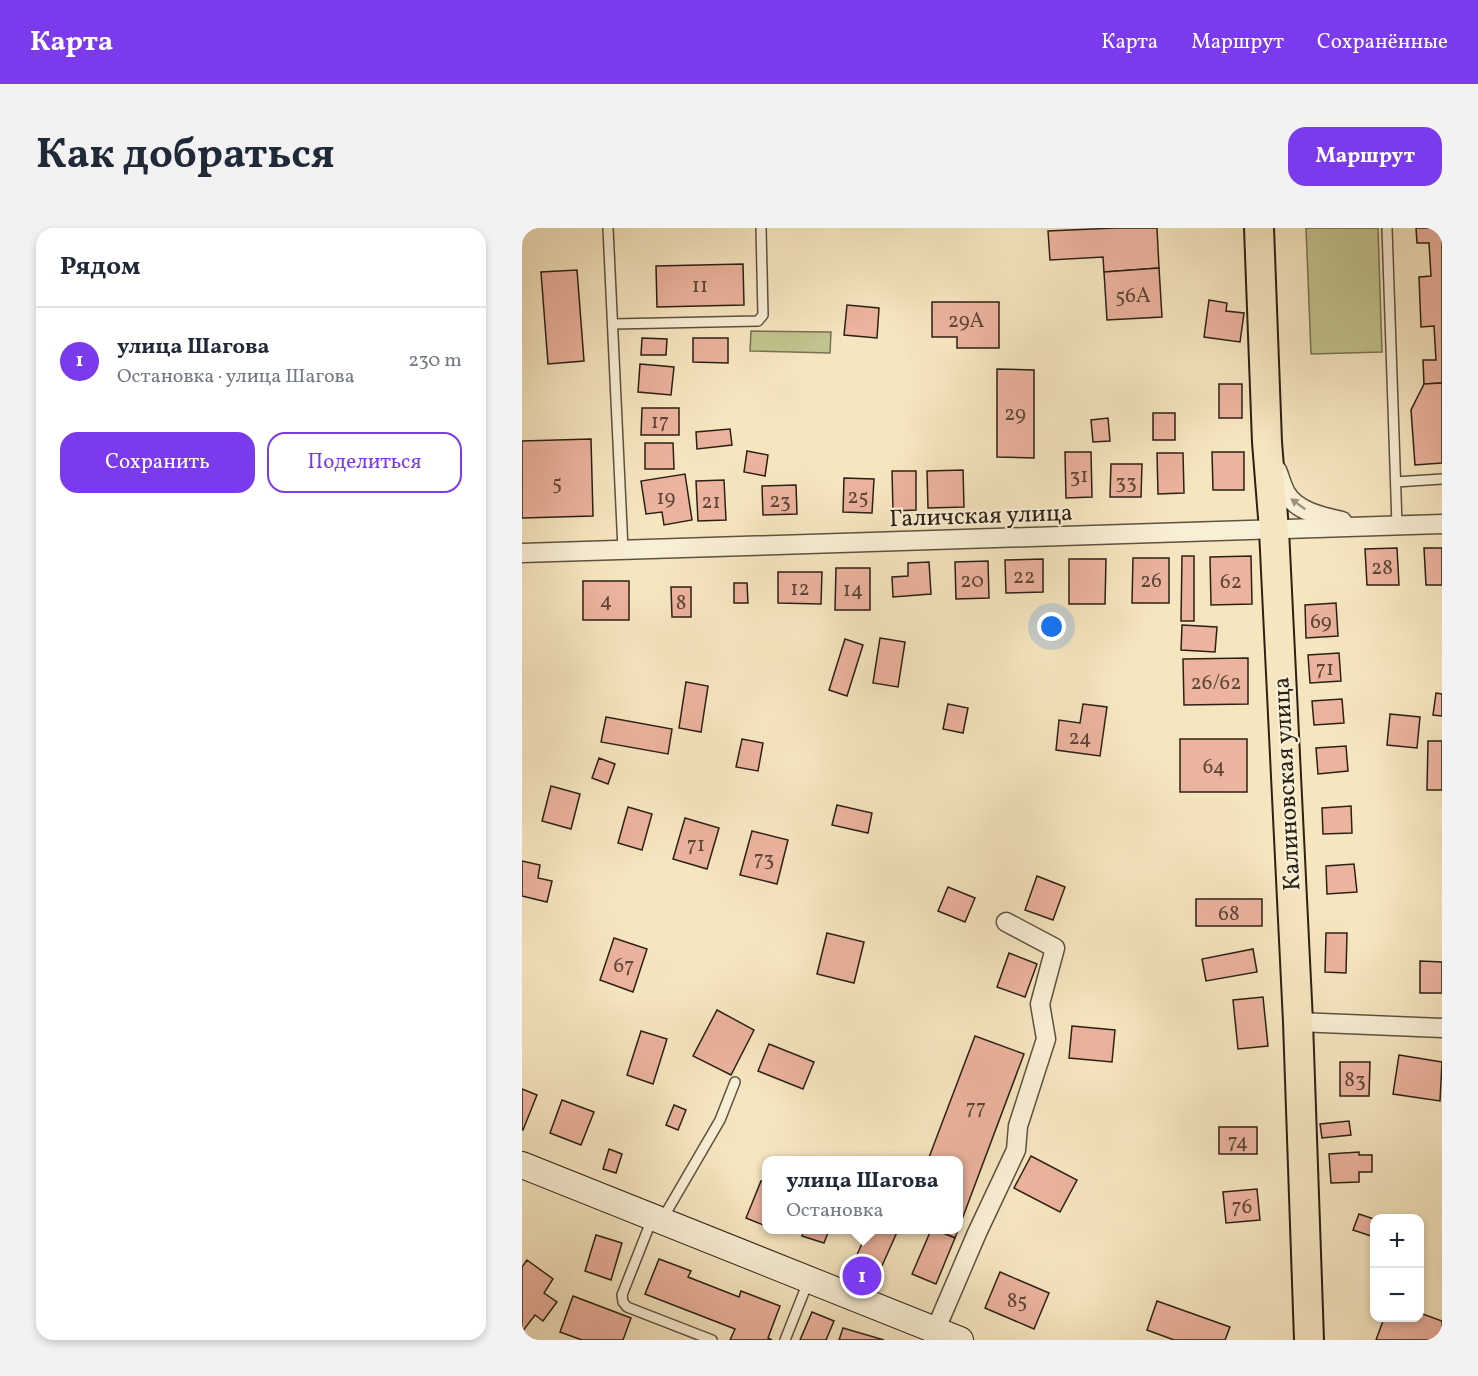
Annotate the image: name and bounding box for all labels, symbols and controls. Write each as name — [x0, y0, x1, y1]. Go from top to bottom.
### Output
text: Карта — [30, 23, 113, 62]
text: Карта — [1101, 28, 1158, 57]
text: Маршрут — [1191, 28, 1284, 57]
text: Сохранённые — [1317, 28, 1448, 57]
text: Как добраться — [36, 127, 335, 186]
button: Маршрут — [1288, 127, 1442, 186]
text: Рядом — [60, 249, 140, 285]
house number: 11 — [692, 272, 708, 301]
house number: 56А — [1115, 282, 1151, 311]
house number: 29А — [948, 307, 985, 336]
text: улица Шагова — [117, 332, 270, 363]
text: 1 — [75, 347, 84, 375]
text: 230 m — [408, 347, 462, 375]
text: Остановка · улица Шагова — [117, 363, 355, 391]
house number: 29 — [1004, 400, 1026, 429]
house number: 17 — [651, 408, 669, 437]
button: Сохранить — [60, 432, 255, 493]
button: Поделиться — [267, 432, 462, 493]
house number: 31 — [1070, 462, 1088, 491]
house number: 33 — [1115, 468, 1137, 497]
house number: 5 — [552, 469, 562, 498]
house number: 25 — [847, 483, 869, 512]
house number: 19 — [656, 484, 676, 513]
house number: 23 — [769, 487, 791, 516]
house number: 21 — [701, 488, 721, 517]
street label: Галичская улица — [889, 497, 1073, 537]
one-way arrow — [1291, 498, 1307, 510]
house number: 28 — [1371, 554, 1393, 583]
house number: 22 — [1013, 563, 1035, 592]
house number: 20 — [960, 567, 984, 596]
house number: 26 — [1140, 567, 1162, 596]
house number: 62 — [1220, 568, 1242, 597]
house number: 12 — [790, 575, 810, 604]
house number: 14 — [843, 576, 863, 605]
house number: 4 — [600, 587, 612, 616]
house number: 8 — [676, 589, 686, 618]
house number: 69 — [1310, 608, 1332, 637]
your location — [1037, 612, 1066, 641]
house number: 71 — [1316, 655, 1334, 684]
house number: 26/62 — [1191, 669, 1241, 698]
street label: Калиновская улица — [1265, 676, 1311, 892]
house number: 24 — [1068, 724, 1092, 753]
house number: 64 — [1203, 753, 1225, 782]
house number: 71 — [687, 831, 705, 860]
house number: 73 — [754, 845, 774, 874]
house number: 68 — [1218, 900, 1240, 929]
house number: 67 — [614, 952, 634, 981]
house number: 83 — [1344, 1066, 1366, 1095]
house number: 77 — [966, 1094, 986, 1123]
house number: 74 — [1228, 1128, 1248, 1157]
popup — [762, 1156, 963, 1234]
text: улица Шагова — [786, 1166, 939, 1197]
house number: 76 — [1232, 1193, 1252, 1222]
text: Остановка — [786, 1197, 883, 1225]
map controls — [1370, 1214, 1424, 1322]
button: + — [1370, 1214, 1424, 1268]
pin: 1 — [842, 1254, 882, 1298]
button: − — [1370, 1268, 1424, 1322]
house number: 85 — [1007, 1287, 1027, 1316]

